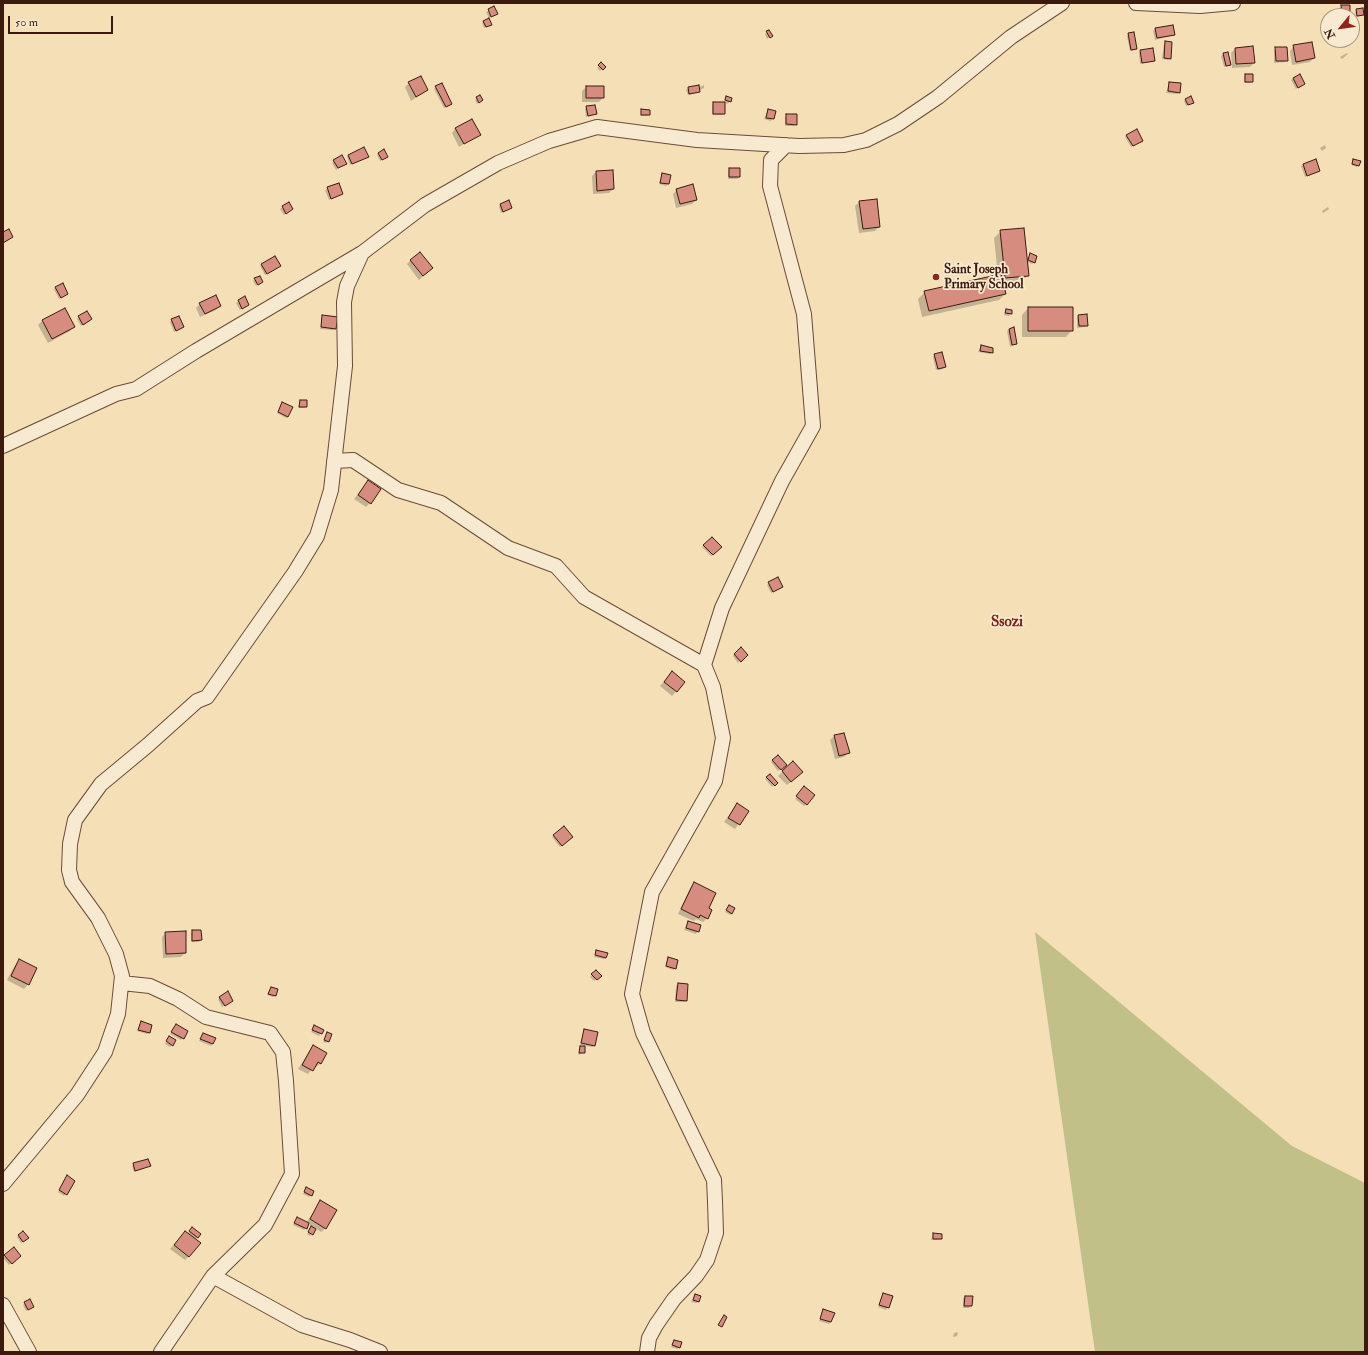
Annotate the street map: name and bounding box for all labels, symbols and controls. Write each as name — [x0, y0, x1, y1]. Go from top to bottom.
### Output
scale bar — [10, 8, 115, 34]
north arrow — [1320, 8, 1360, 48]
text: 50 m — [15, 15, 38, 30]
text: N — [1322, 26, 1338, 41]
place label: Saint Joseph Primary School — [944, 262, 1024, 293]
marker: Saint Joseph Primary School — [931, 272, 941, 282]
district label: Ssozi — [991, 614, 1023, 632]

